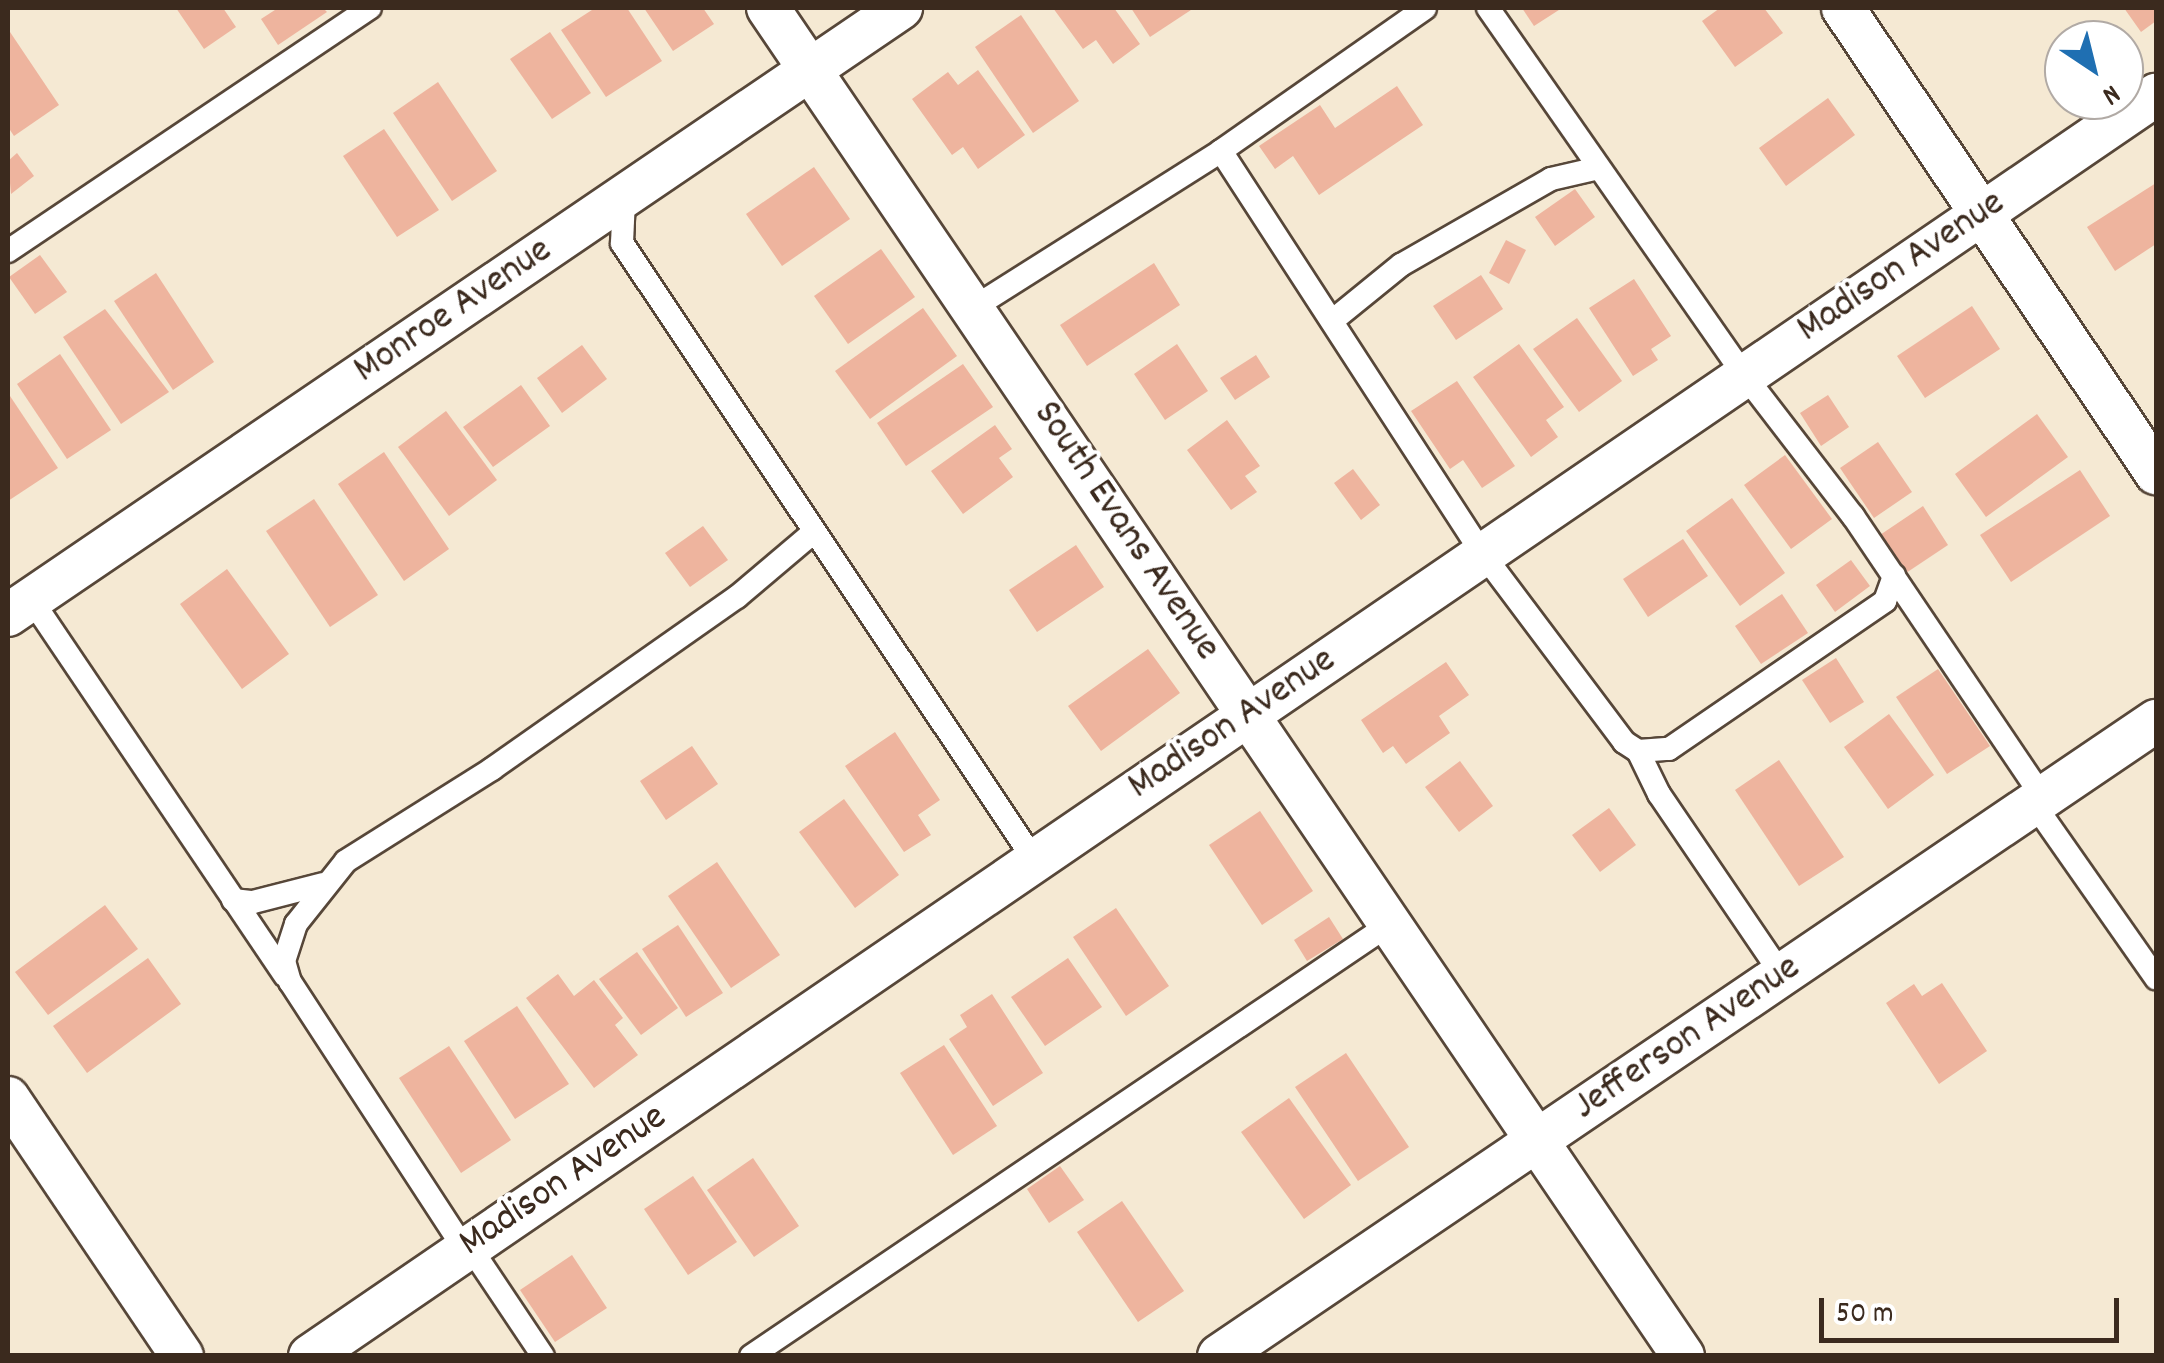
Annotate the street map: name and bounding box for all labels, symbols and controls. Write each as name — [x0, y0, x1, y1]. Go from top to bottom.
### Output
north arrow — [2044, 20, 2144, 120]
text: N — [2093, 73, 2127, 113]
street label: Madison Avenue — [1789, 181, 2015, 355]
street label: Monroe Avenue — [346, 228, 562, 396]
street label: South Evans Avenue — [1021, 393, 1229, 671]
street label: Madison Avenue — [1120, 638, 1346, 812]
street label: Jefferson Avenue — [1565, 945, 1811, 1133]
street label: Madison Avenue — [451, 1095, 677, 1269]
scale bar — [1824, 1278, 2124, 1340]
text: 50 m — [1836, 1294, 1894, 1337]

